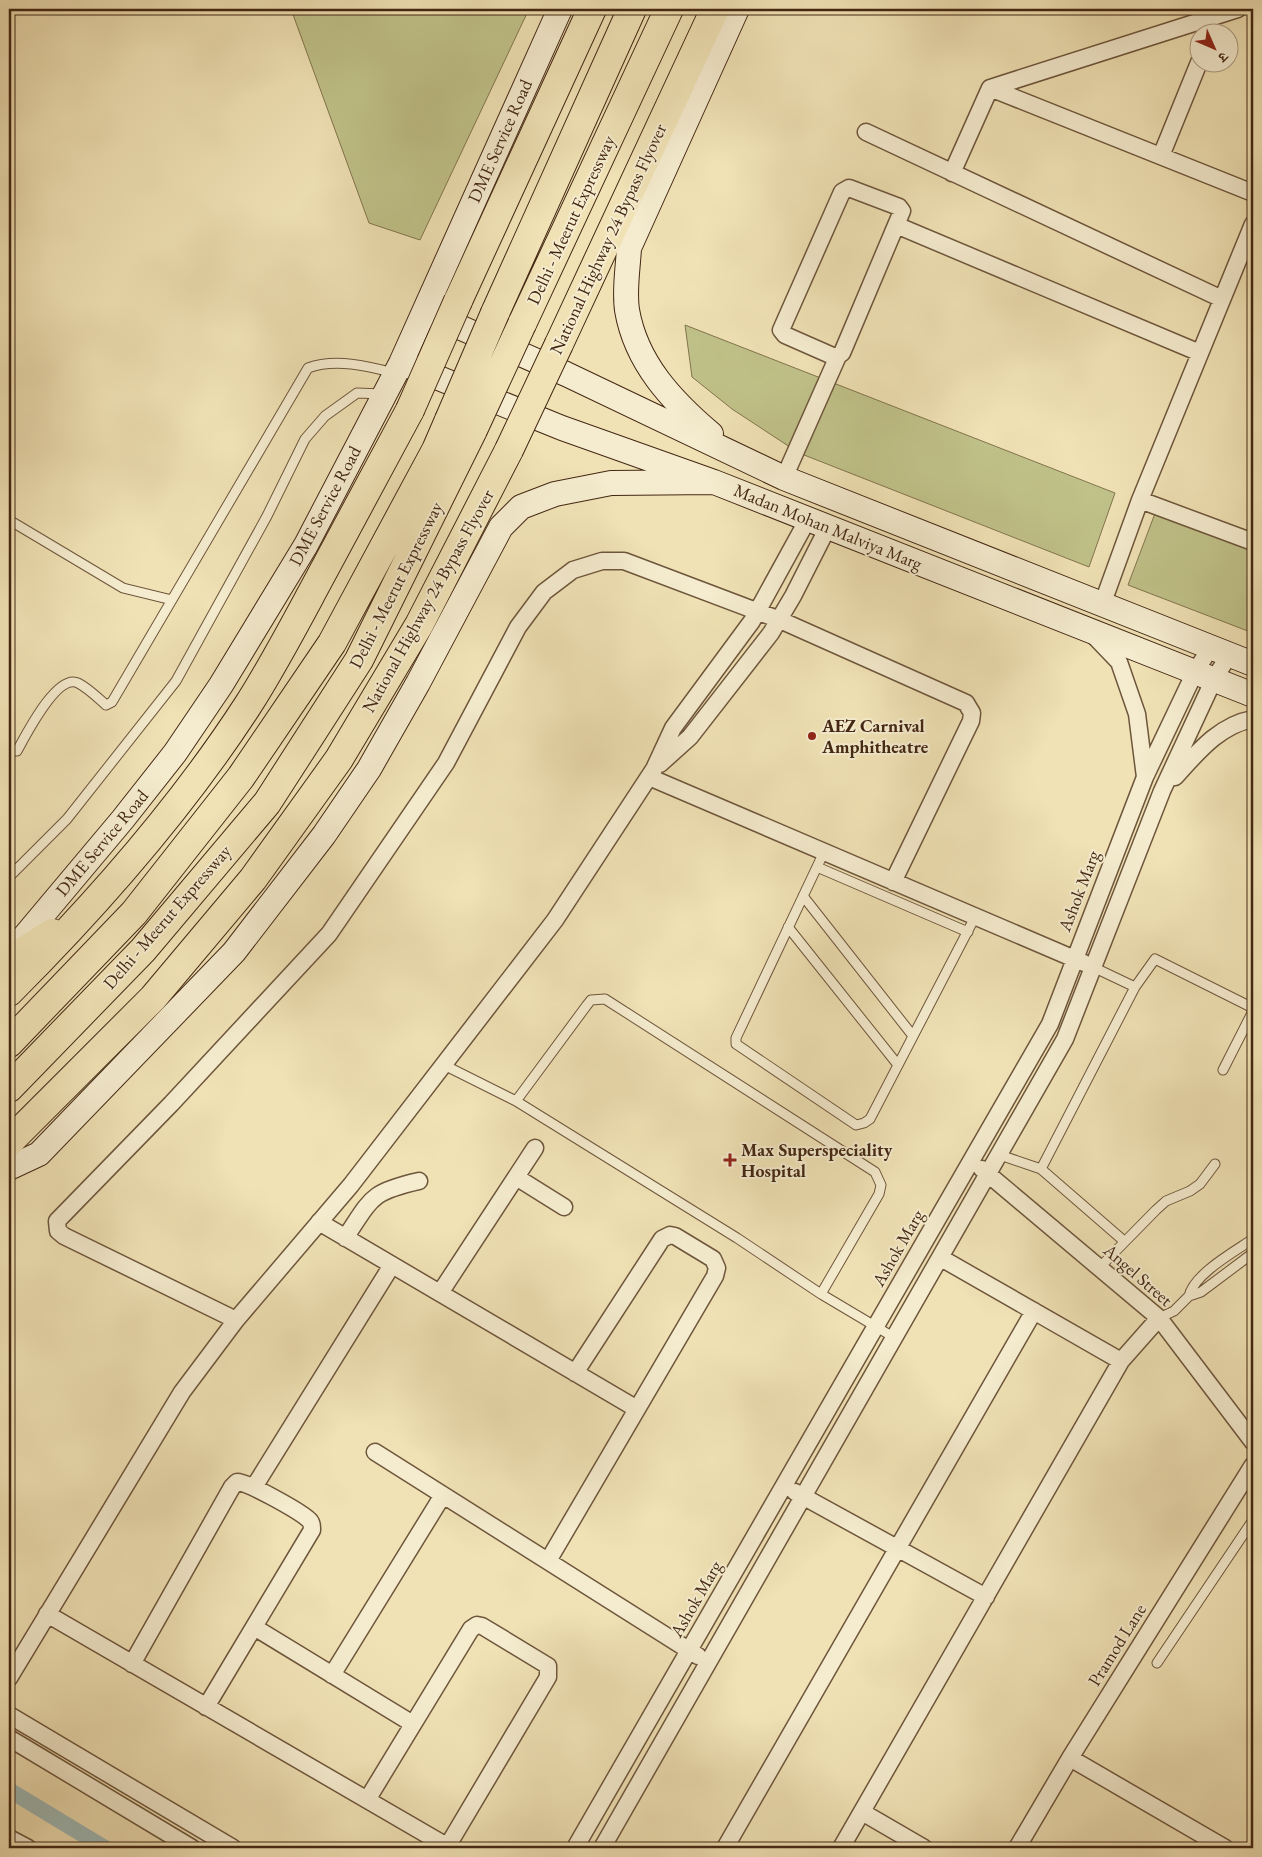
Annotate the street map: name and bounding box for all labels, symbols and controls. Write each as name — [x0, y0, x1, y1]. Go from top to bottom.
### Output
north arrow — [1190, 22, 1240, 72]
text: उ — [1214, 48, 1233, 67]
street label: DME Service Road — [462, 75, 537, 206]
street label: National Highway 24 Bypass Flyover — [544, 120, 671, 358]
street label: Delhi - Meerut Expressway — [521, 131, 620, 308]
street label: DME Service Road — [283, 441, 366, 570]
street label: Madan Mohan Malviya Marg — [731, 478, 926, 575]
street label: National Highway 24 Bypass Flyover — [356, 485, 499, 717]
street label: Delhi - Meerut Expressway — [344, 497, 448, 672]
place label: AEZ Carnival Amphitheatre — [821, 714, 929, 758]
marker: AEZ Carnival Amphitheatre — [806, 730, 818, 742]
street label: DME Service Road — [50, 784, 154, 901]
street label: Delhi - Meerut Expressway — [98, 840, 236, 994]
street label: Ashok Marg — [1052, 847, 1105, 936]
place label: Max Superspeciality Hospital — [741, 1138, 893, 1182]
marker: Max Superspeciality Hospital — [723, 1153, 737, 1167]
street label: Ashok Marg — [866, 1205, 929, 1291]
street label: Angel Street — [1098, 1238, 1178, 1311]
street label: Ashok Marg — [664, 1556, 727, 1642]
street label: Pramod Lane — [1082, 1599, 1151, 1690]

